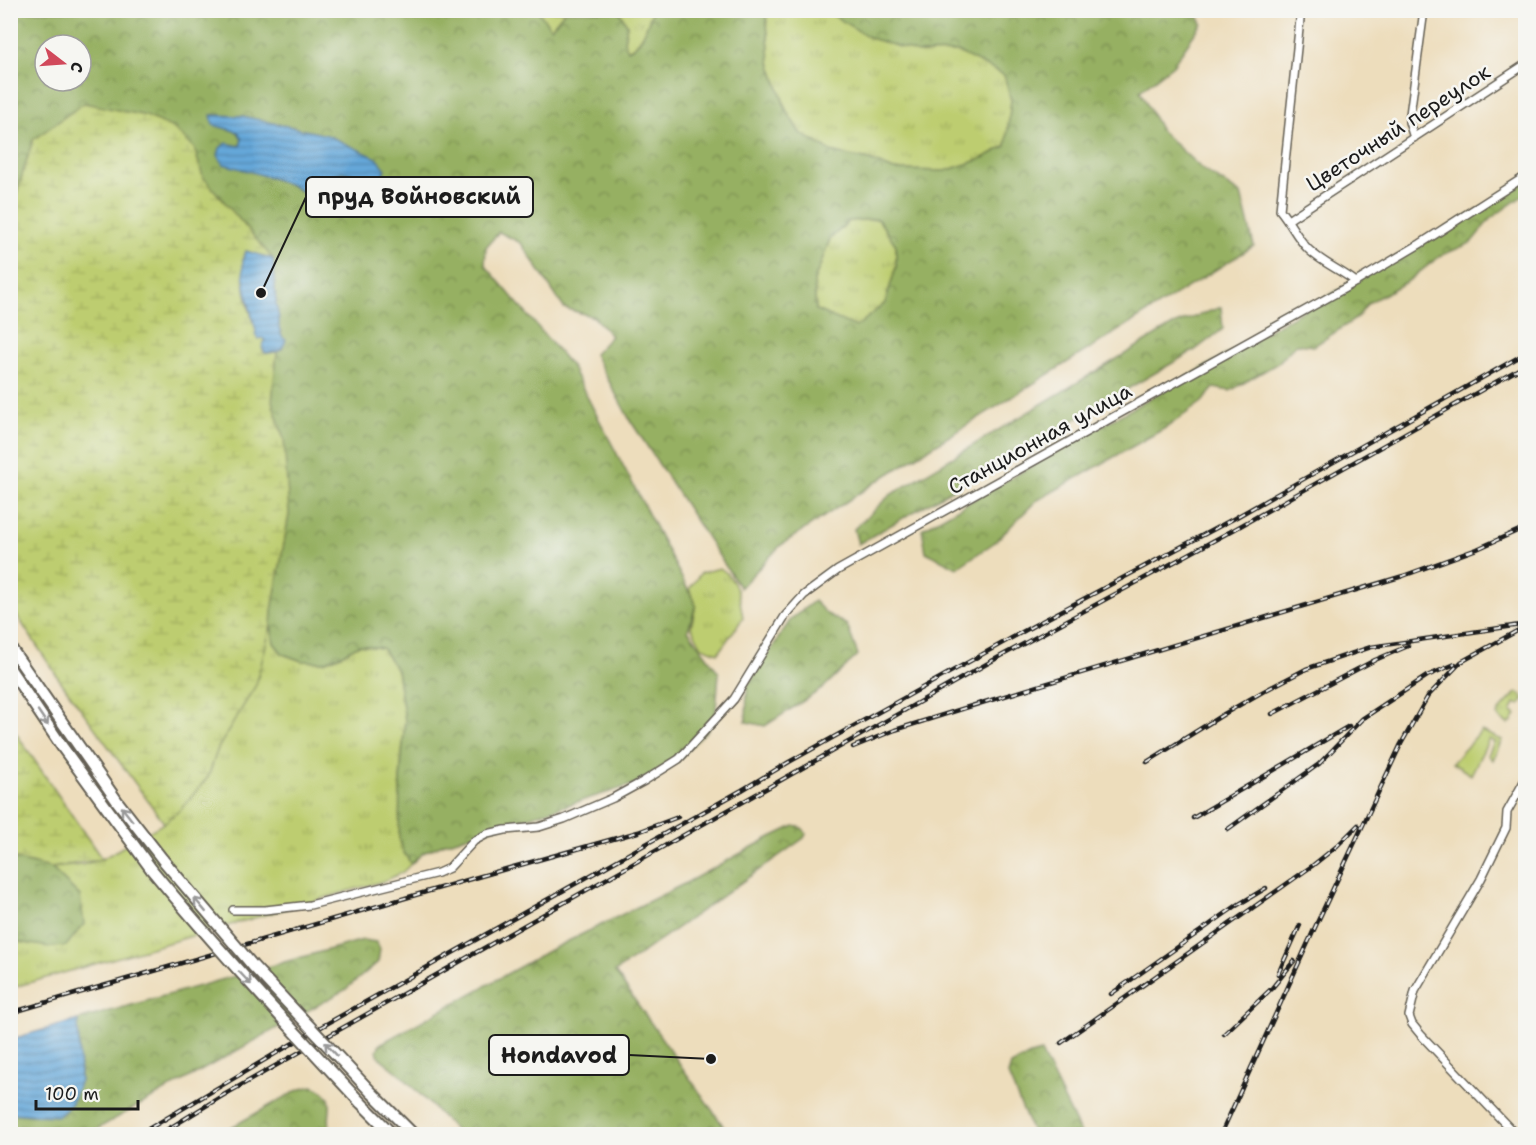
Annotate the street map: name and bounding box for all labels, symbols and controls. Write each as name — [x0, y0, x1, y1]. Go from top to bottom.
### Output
north arrow — [33, 33, 93, 93]
street label: Цветочный переулок — [1300, 58, 1496, 198]
text: С — [65, 59, 88, 75]
callout: пруд Войновский — [306, 177, 533, 217]
text: пруд Войновский — [317, 182, 521, 211]
street label: Станционная улица — [943, 377, 1137, 501]
one-way arrow — [37, 709, 49, 725]
one-way arrow — [121, 806, 134, 822]
one-way arrow — [194, 897, 207, 913]
one-way arrow — [238, 970, 252, 985]
callout: Hondavod — [489, 1035, 629, 1075]
text: Hondavod — [501, 1041, 617, 1070]
one-way arrow — [325, 1042, 339, 1057]
scale bar — [36, 1073, 138, 1111]
text: 100 m — [45, 1082, 99, 1106]

